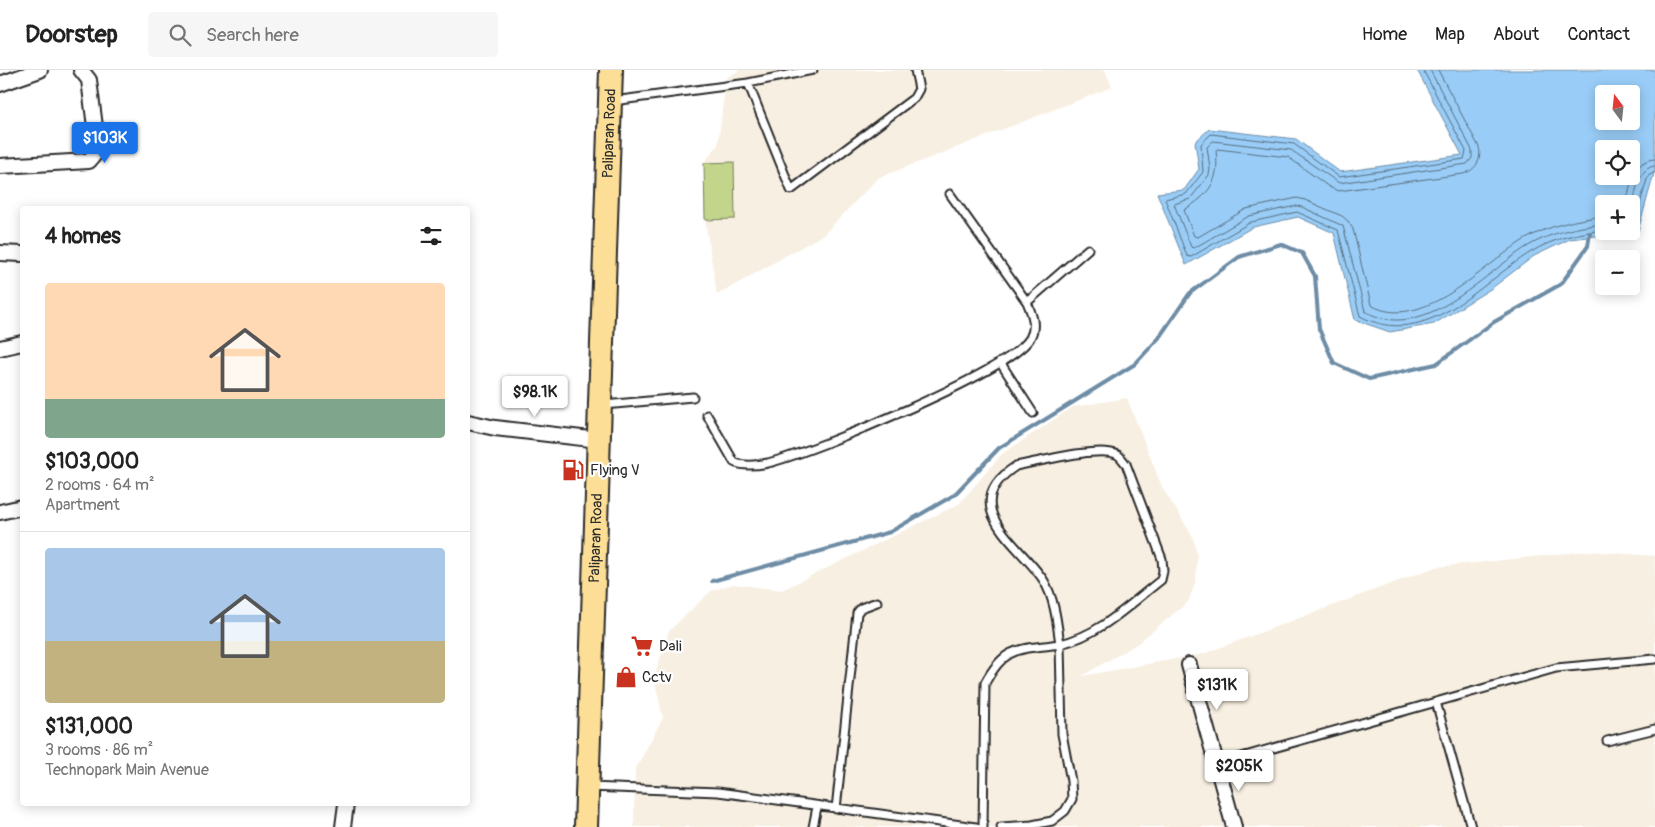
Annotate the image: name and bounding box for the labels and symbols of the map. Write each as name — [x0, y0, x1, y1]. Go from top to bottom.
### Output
north arrow — [1595, 85, 1640, 130]
street label: Paliparan Road — [598, 88, 620, 179]
pin: $103K — [70, 122, 140, 164]
pin: $98.1K — [494, 376, 576, 418]
fuel station icon: Flying V — [560, 457, 586, 483]
place label: Flying V — [590, 461, 640, 480]
street label: Paliparan Road — [585, 493, 607, 583]
supermarket icon: Dali — [629, 633, 655, 659]
place label: Dali — [659, 637, 682, 656]
shop icon: Cctv — [613, 664, 639, 690]
place label: Cctv — [642, 668, 672, 687]
pin: $131K — [1182, 668, 1252, 711]
pin: $205K — [1204, 750, 1274, 792]

